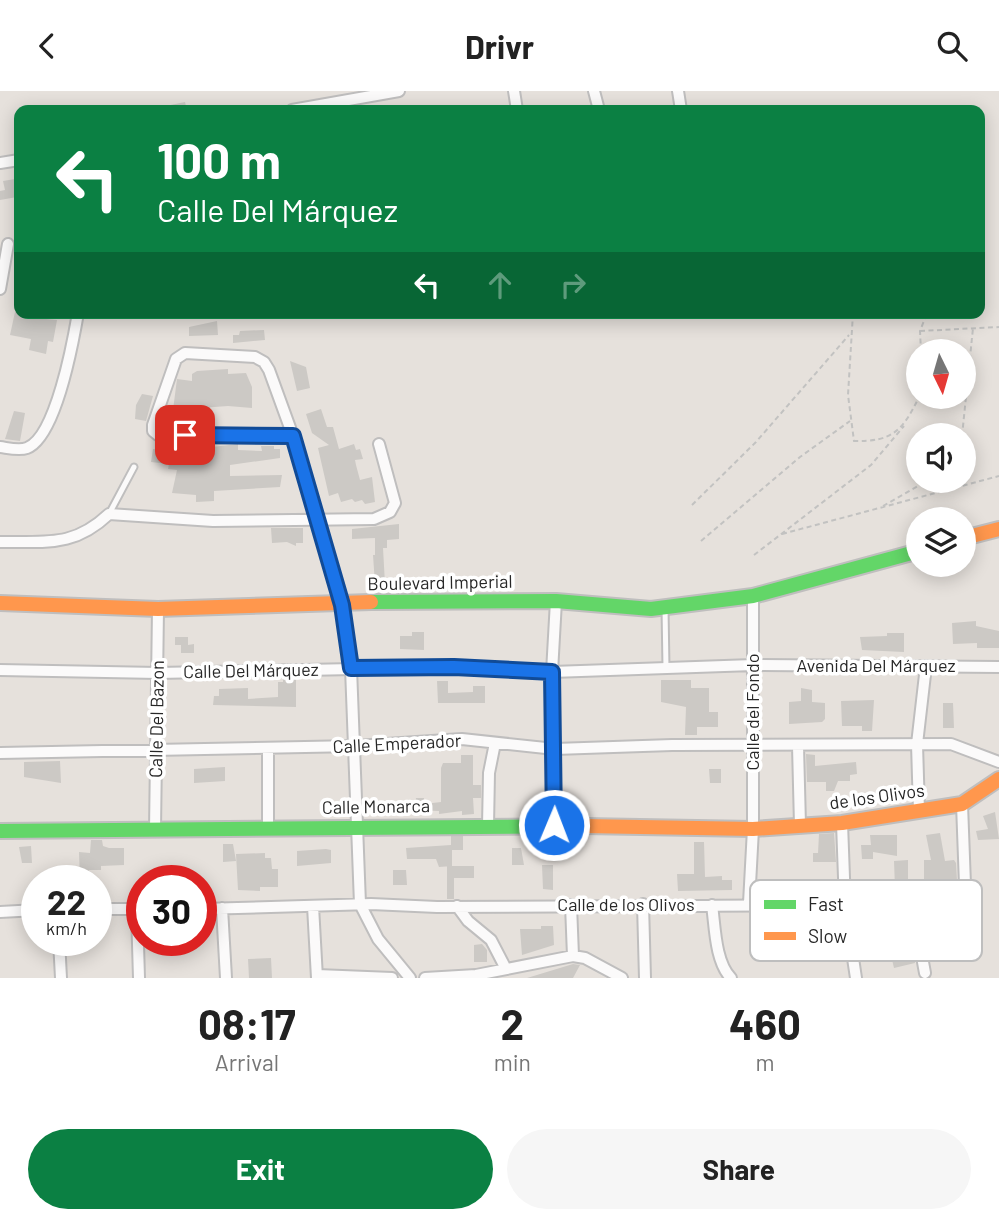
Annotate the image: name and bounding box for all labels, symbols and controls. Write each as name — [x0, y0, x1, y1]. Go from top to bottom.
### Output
icon: back — [28, 27, 66, 65]
text: Drivr — [465, 27, 534, 65]
icon: search — [933, 27, 971, 65]
text: 100 m — [157, 130, 281, 189]
icon: left — [42, 133, 133, 224]
text: Calle Del Márquez — [157, 190, 398, 228]
icon: left — [408, 266, 446, 304]
icon: ahead — [481, 266, 519, 304]
icon: right — [554, 266, 592, 304]
north arrow — [906, 339, 976, 409]
map controls — [906, 339, 976, 577]
pin — [155, 405, 215, 465]
icon: arrive — [166, 416, 204, 454]
button: sound — [906, 423, 976, 493]
button: layers — [906, 507, 976, 577]
street label: Boulevard Imperial — [367, 570, 513, 594]
street label: Calle del Fondo — [741, 653, 763, 771]
street label: Avenida Del Márquez — [796, 654, 956, 676]
street label: Calle Del Márquez — [183, 658, 319, 682]
street label: Calle Del Bazon — [144, 660, 168, 778]
street label: Calle Emperador — [332, 729, 462, 757]
street label: de los Olivos — [828, 778, 926, 814]
position arrow — [517, 788, 591, 862]
street label: Calle Monarca — [322, 794, 430, 818]
speed limit sign: 30 — [126, 865, 217, 956]
text: 22 — [47, 880, 86, 922]
legend — [750, 880, 982, 961]
text: Fast — [808, 892, 844, 915]
street label: Calle de los Olivos — [557, 893, 695, 915]
text: km/h — [46, 917, 87, 939]
text: Slow — [808, 924, 847, 947]
text: 08:17 — [198, 998, 296, 1048]
text: 2 — [501, 998, 524, 1048]
text: 460 — [729, 998, 801, 1048]
text: Arrival — [215, 1048, 279, 1076]
text: min — [494, 1048, 531, 1076]
text: m — [755, 1048, 775, 1076]
button: Exit — [28, 1129, 493, 1209]
button: Share — [507, 1129, 971, 1209]

